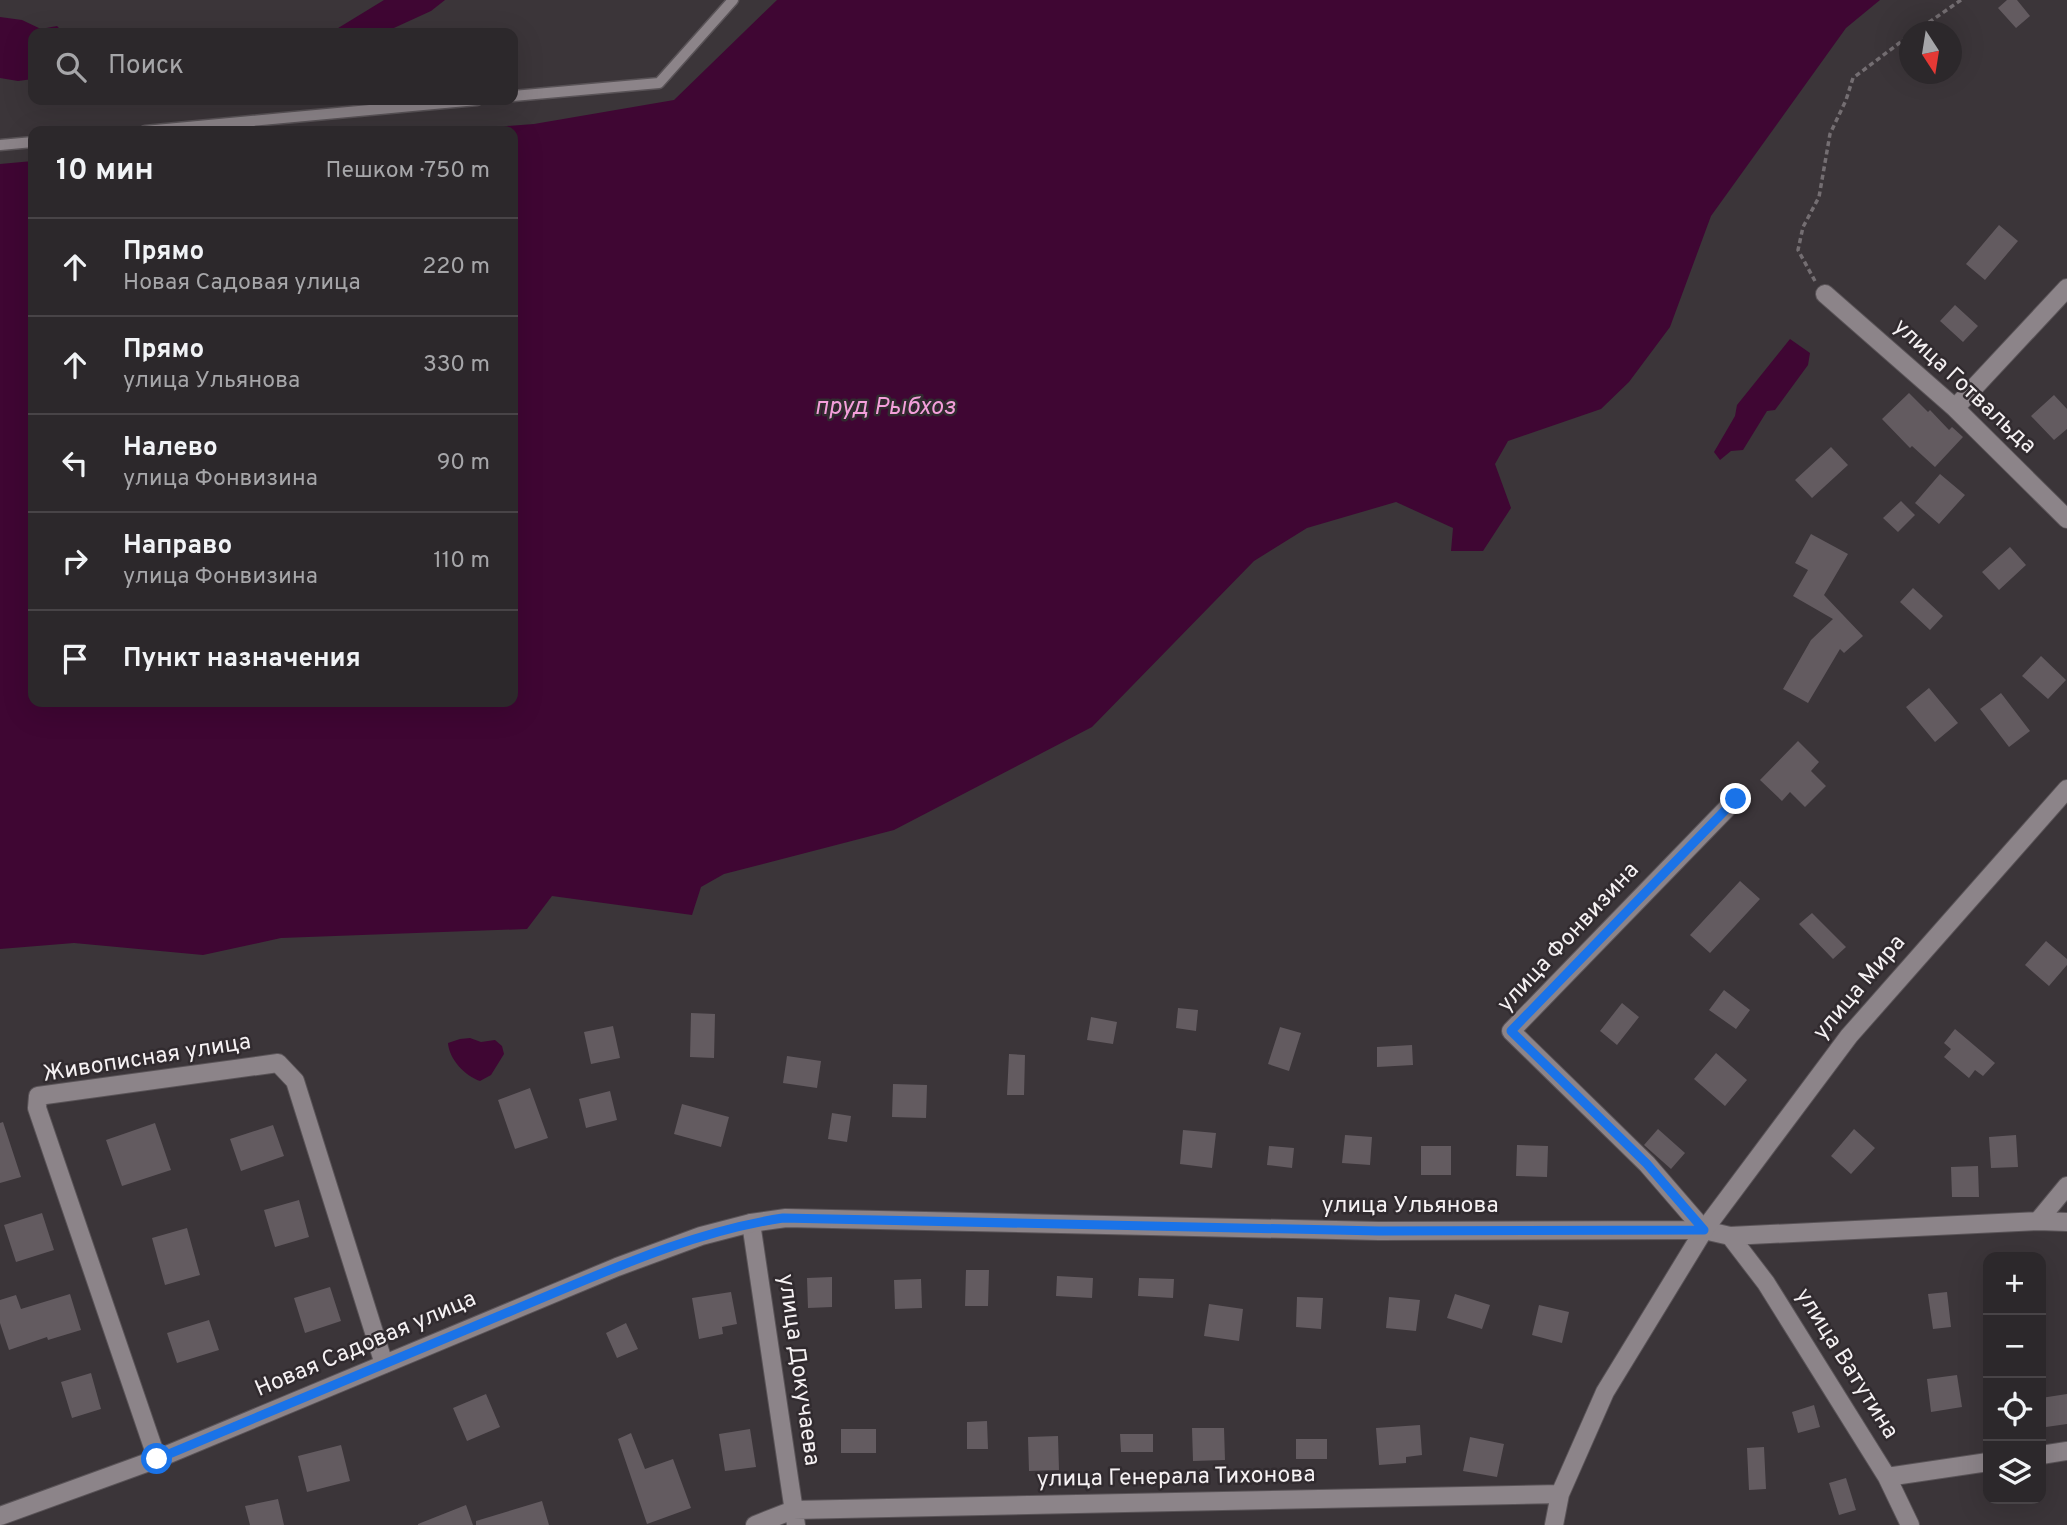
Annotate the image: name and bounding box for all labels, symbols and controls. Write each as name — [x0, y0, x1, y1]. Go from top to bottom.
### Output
north arrow — [1899, 21, 1962, 84]
search box — [28, 28, 518, 105]
icon: search — [52, 48, 90, 86]
text: Поиск — [108, 50, 184, 83]
text: 10 мин — [56, 153, 154, 190]
text: Пешком · 750 m — [326, 157, 490, 186]
text: Прямо — [123, 236, 204, 269]
icon: ahead — [56, 248, 94, 286]
text: 220 m — [422, 253, 490, 282]
text: Новая Садовая улица — [123, 269, 361, 298]
street label: улица Готвальда — [1886, 313, 2042, 461]
text: Прямо — [123, 334, 204, 367]
icon: ahead — [56, 346, 94, 384]
text: 330 m — [423, 351, 490, 380]
text: улица Ульянова — [123, 367, 300, 396]
water label: пруд Рыбхоз — [815, 393, 955, 423]
text: Налево — [123, 432, 218, 465]
icon: left — [56, 444, 94, 482]
text: 90 m — [437, 449, 490, 478]
text: улица Фонвизина — [123, 465, 318, 494]
text: Направо — [123, 530, 232, 563]
icon: right — [56, 542, 94, 580]
text: 110 m — [433, 547, 490, 576]
text: улица Фонвизина — [123, 563, 318, 592]
icon: arrive — [56, 640, 94, 678]
text: Пункт назначения — [123, 643, 361, 676]
route end — [1720, 783, 1751, 814]
street label: улица Фонвизина — [1492, 857, 1646, 1019]
street label: улица Мира — [1807, 929, 1913, 1047]
street label: Живописная улица — [41, 1028, 253, 1090]
street label: улица Ульянова — [1321, 1192, 1499, 1221]
map controls — [1983, 1252, 2046, 1504]
button: + — [1983, 1252, 2046, 1315]
street label: улица Докучаева — [770, 1272, 826, 1468]
street label: улица Ватутина — [1788, 1283, 1904, 1445]
street label: Новая Садовая улица — [251, 1285, 481, 1405]
button: − — [1983, 1315, 2046, 1378]
button: locate — [1983, 1378, 2046, 1441]
button: layers — [1983, 1441, 2046, 1504]
route start — [141, 1443, 172, 1474]
street label: улица Генерала Тихонова — [1036, 1461, 1316, 1495]

